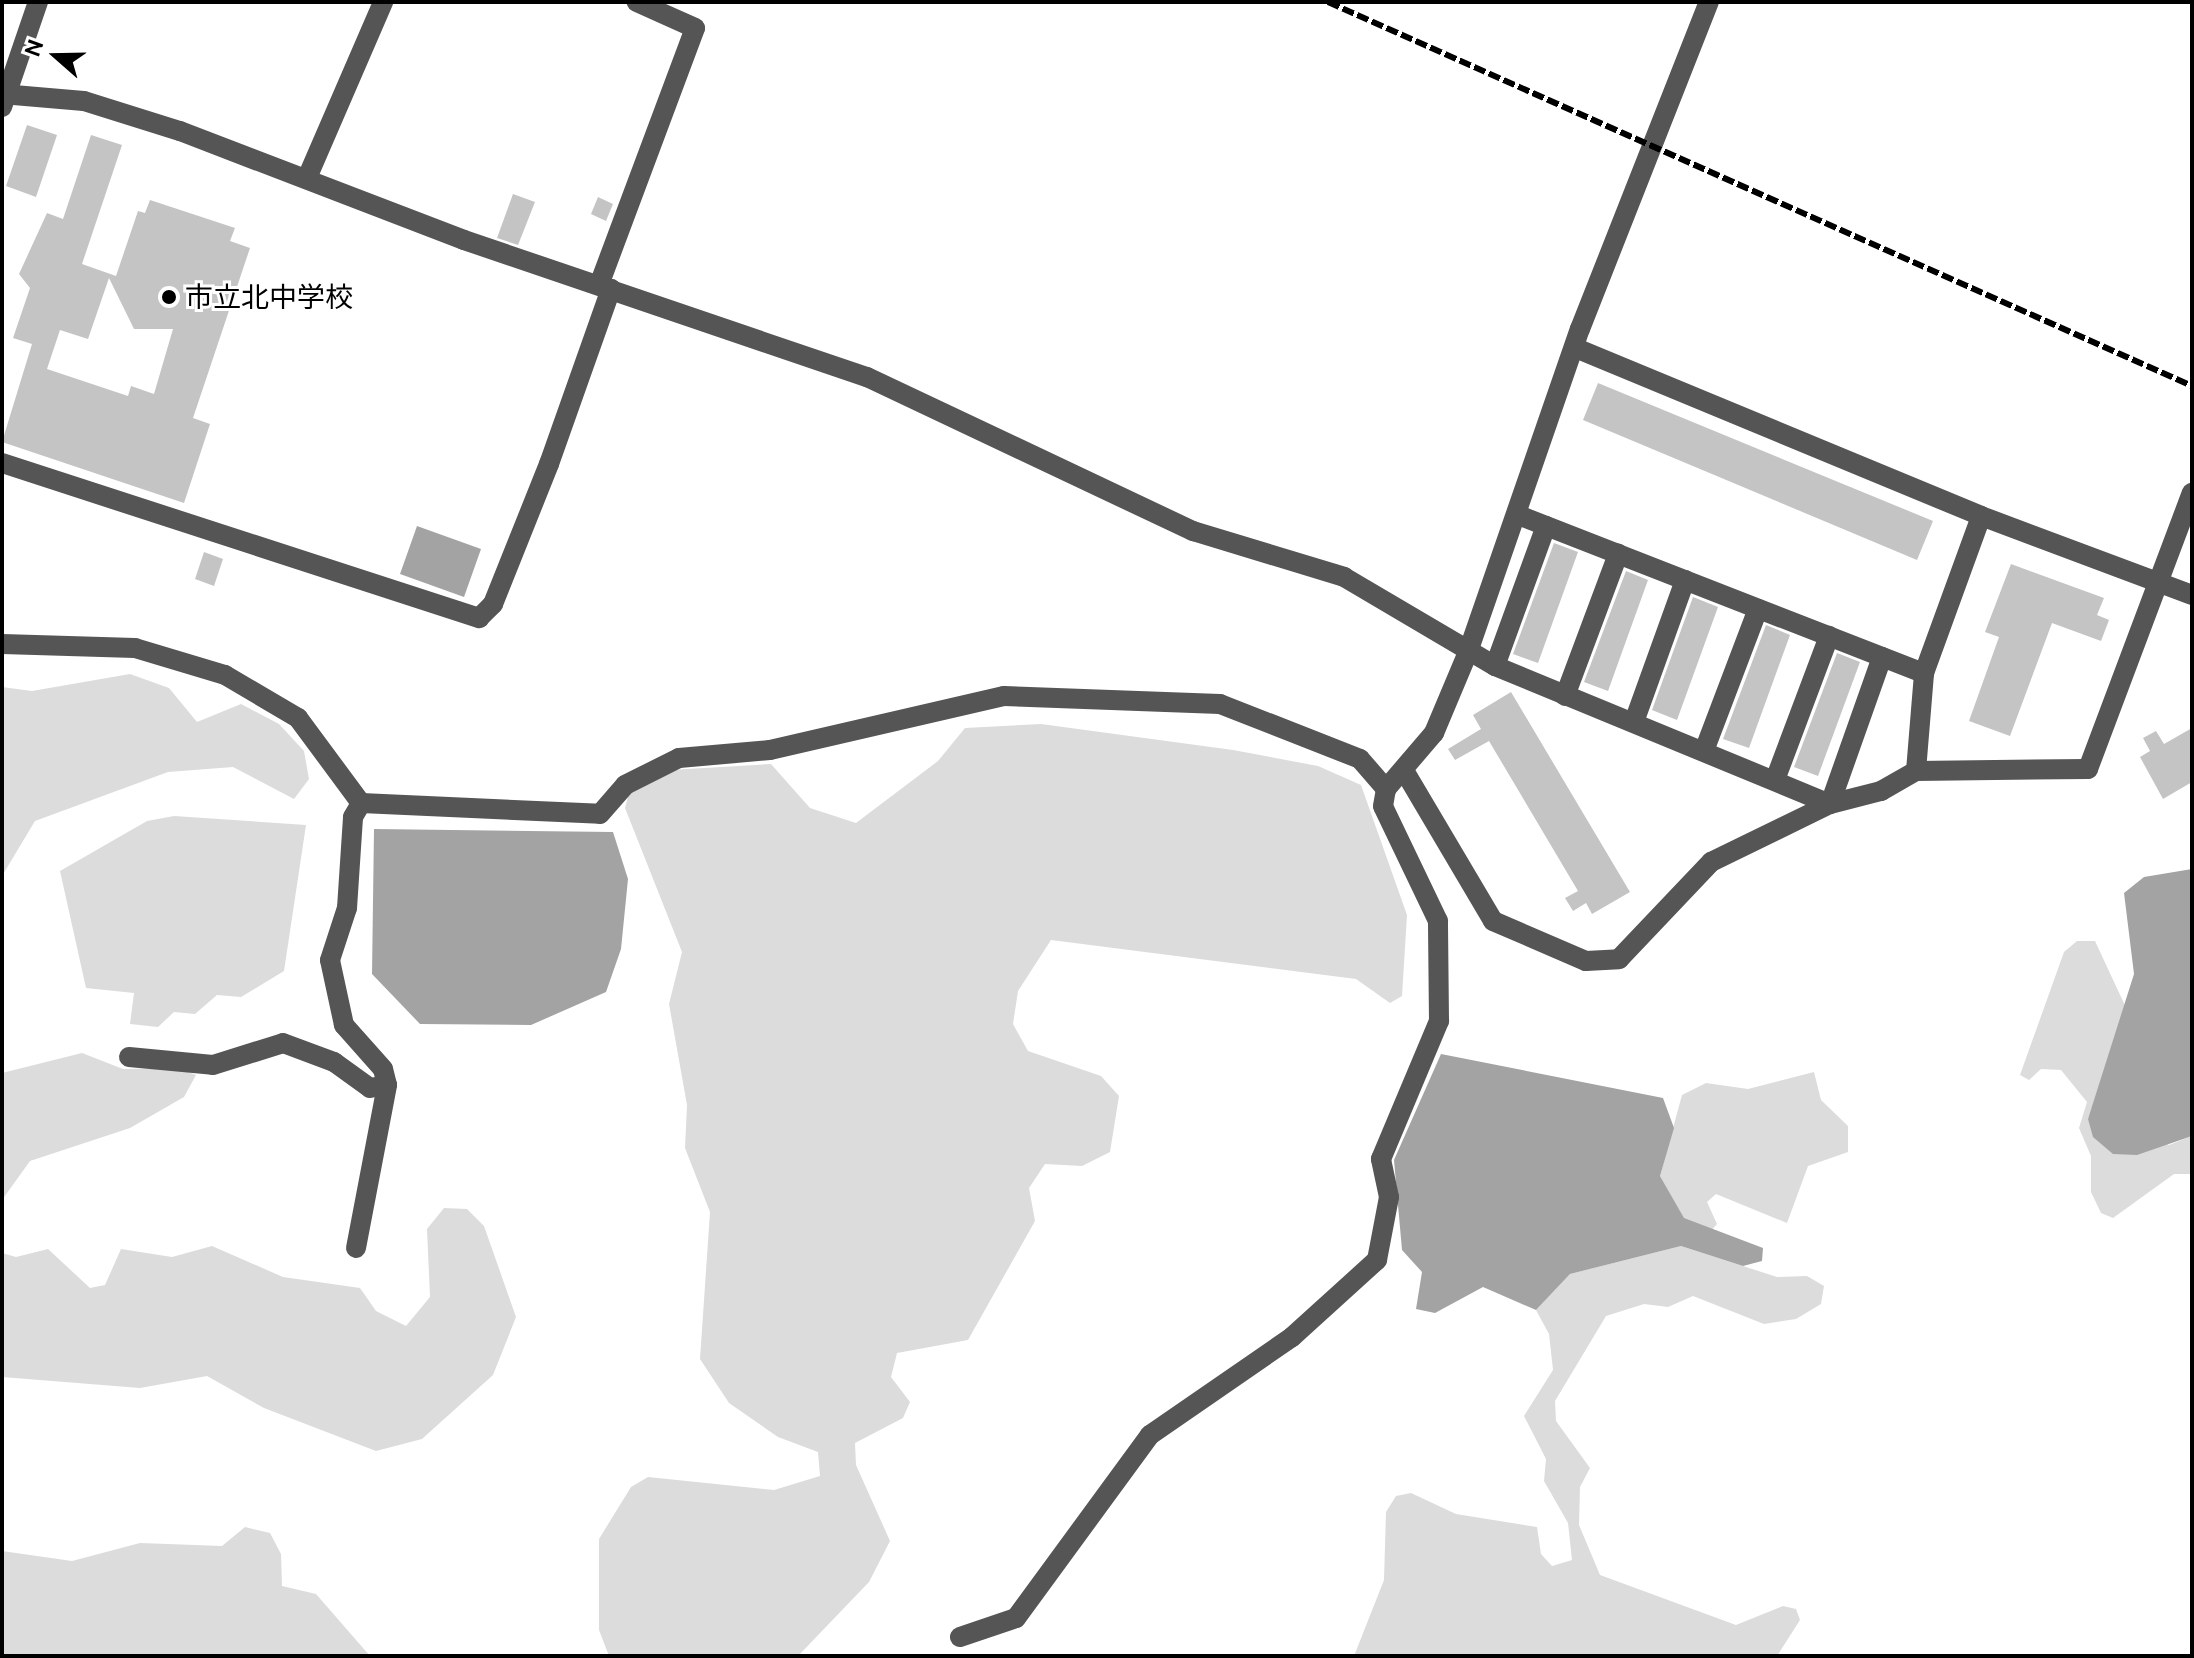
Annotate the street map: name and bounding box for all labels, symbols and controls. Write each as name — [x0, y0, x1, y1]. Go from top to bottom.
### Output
north arrow — [16, 16, 96, 96]
text: N — [18, 36, 48, 60]
place label: 市立北中学校 — [185, 280, 353, 314]
marker: 市立北中学校 — [160, 288, 178, 306]

